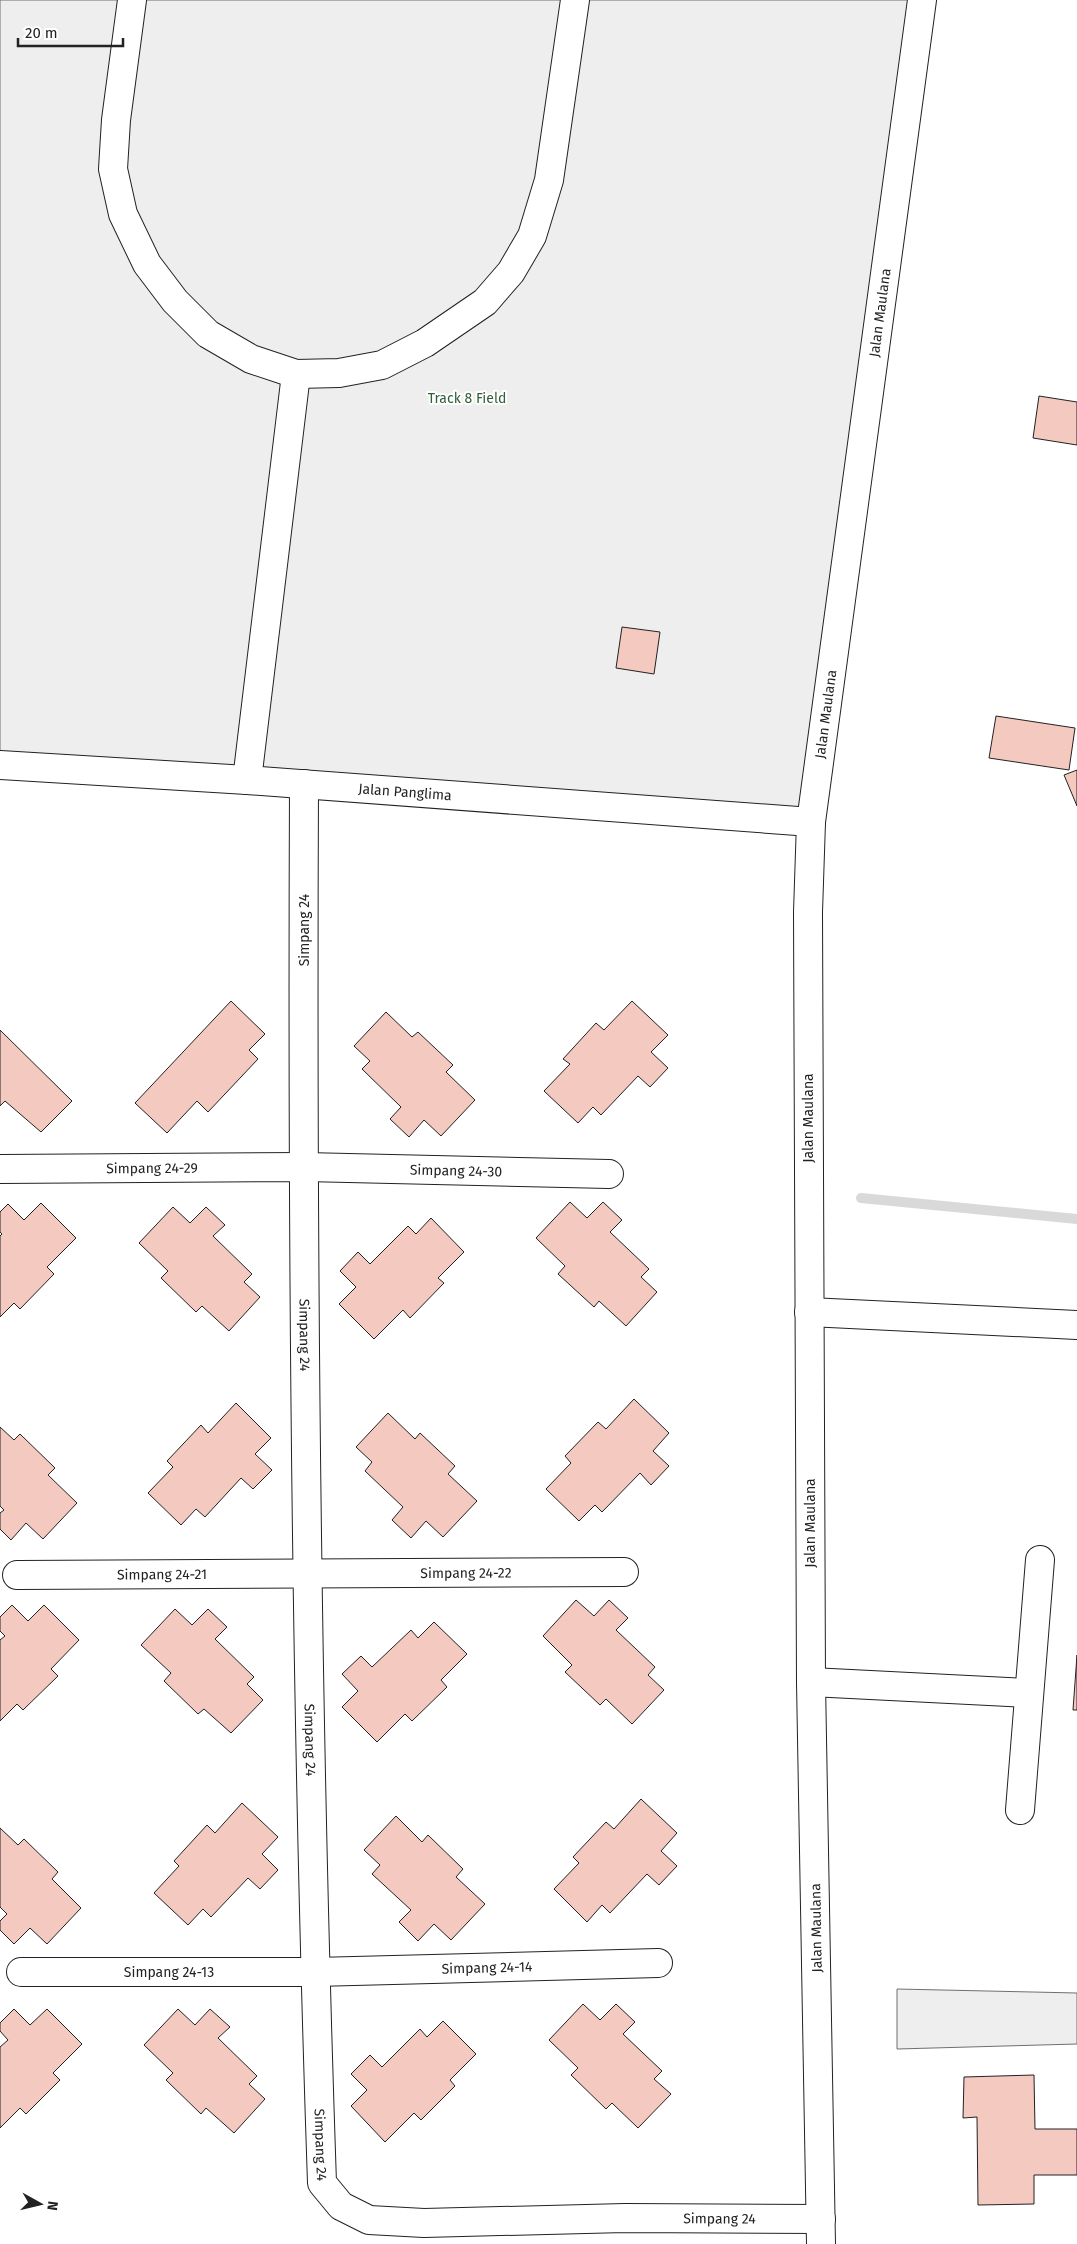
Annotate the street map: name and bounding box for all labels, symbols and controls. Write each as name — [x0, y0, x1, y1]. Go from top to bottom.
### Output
scale bar — [18, 15, 122, 47]
text: 20 m — [25, 24, 58, 42]
street label: Jalan Maulana — [866, 267, 895, 358]
park label: Track 8 Field — [428, 390, 506, 407]
street label: Jalan Maulana — [812, 669, 840, 760]
street label: Jalan Panglima — [358, 780, 452, 804]
street label: Simpang 24 — [296, 893, 313, 966]
street label: Jalan Maulana — [800, 1073, 817, 1163]
street label: Simpang 24-29 — [106, 1160, 198, 1177]
street label: Simpang 24-30 — [410, 1161, 502, 1181]
street label: Simpang 24 — [296, 1299, 313, 1372]
street label: Jalan Maulana — [802, 1478, 819, 1568]
street label: Simpang 24-22 — [420, 1565, 512, 1582]
street label: Simpang 24-21 — [117, 1566, 207, 1584]
street label: Simpang 24 — [301, 1703, 319, 1777]
street label: Jalan Maulana — [807, 1883, 826, 1973]
street label: Simpang 24-14 — [441, 1958, 533, 1978]
street label: Simpang 24-13 — [124, 1964, 214, 1981]
street label: Simpang 24 — [311, 2108, 330, 2182]
north arrow — [15, 2179, 65, 2229]
text: N — [43, 2200, 61, 2212]
street label: Simpang 24 — [683, 2210, 756, 2228]

